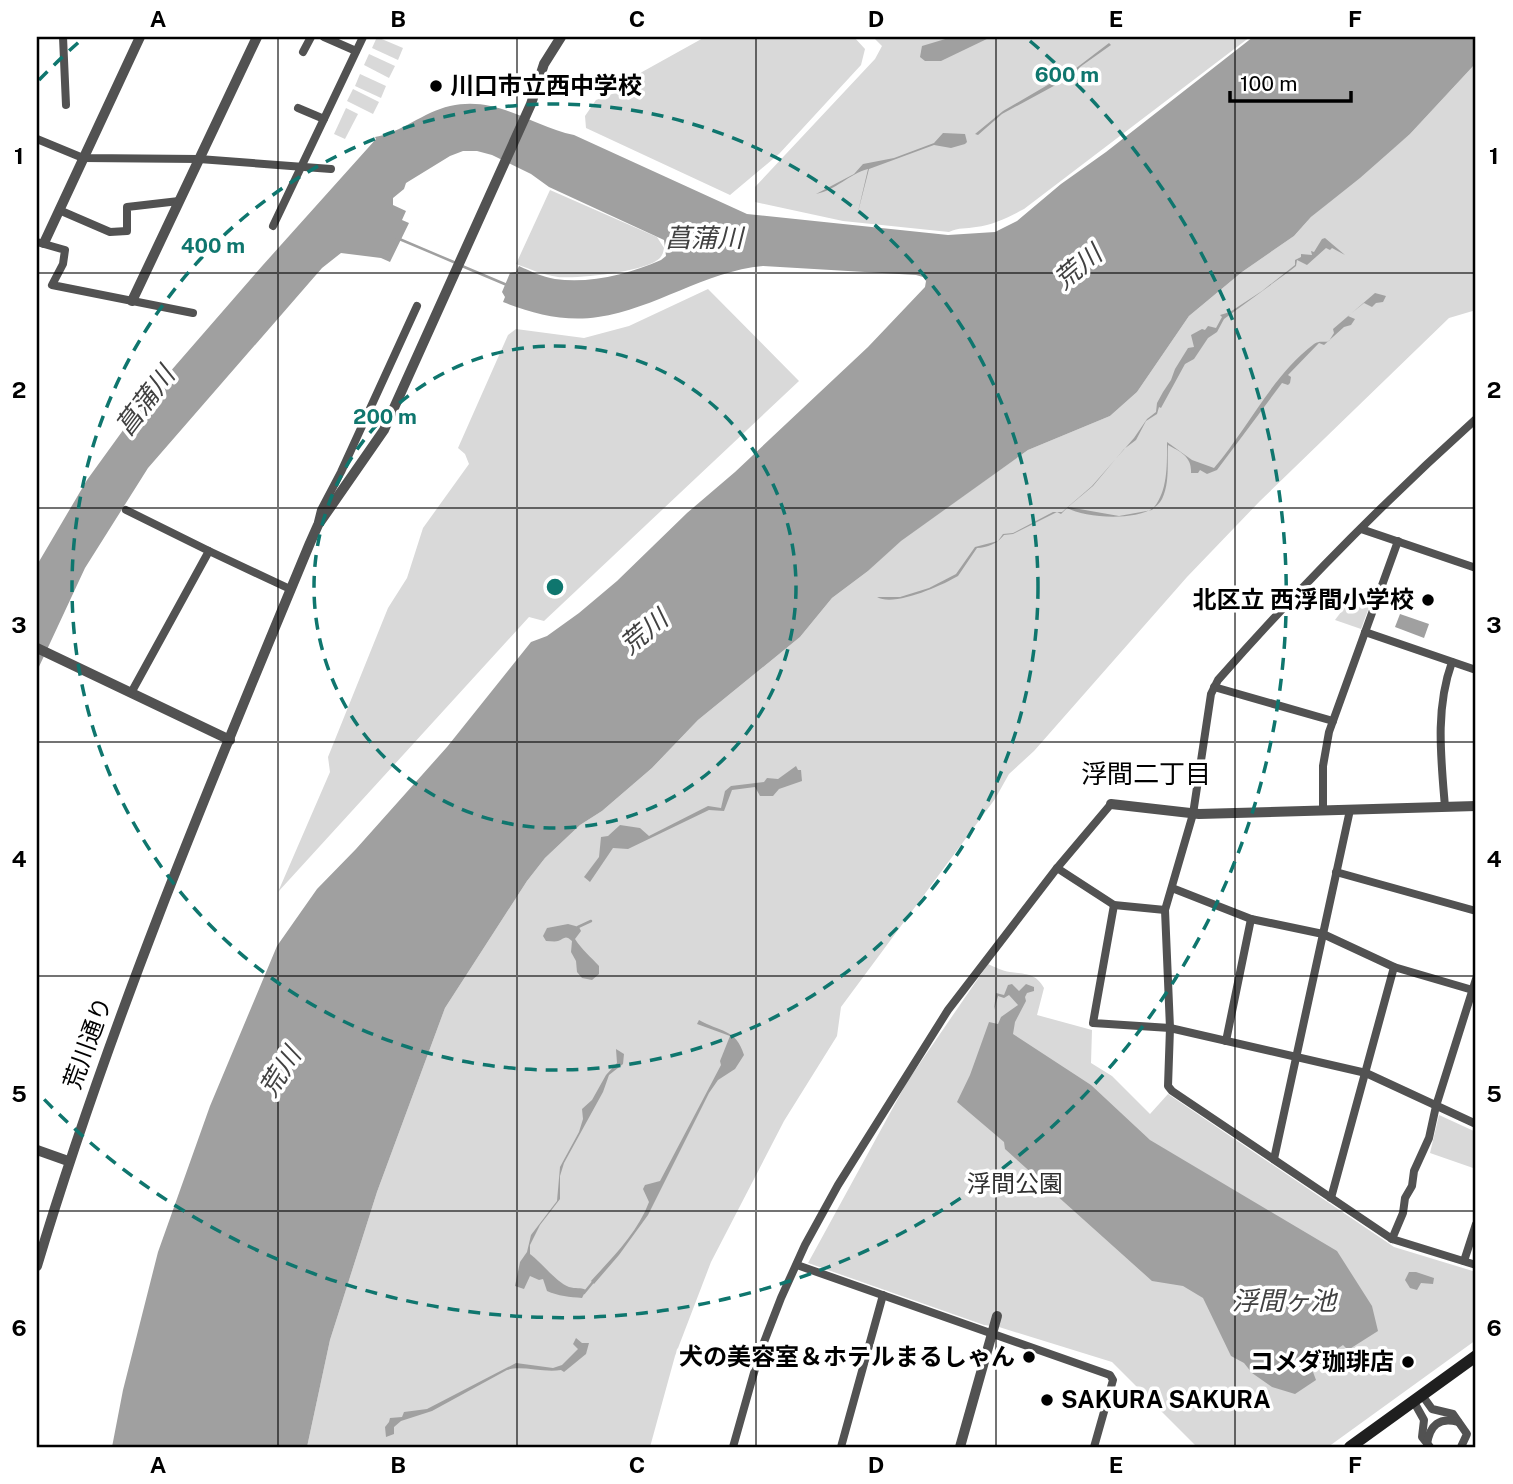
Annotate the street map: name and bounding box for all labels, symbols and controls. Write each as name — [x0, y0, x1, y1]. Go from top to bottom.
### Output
text: A — [150, 5, 167, 32]
text: B — [390, 5, 406, 32]
text: C — [629, 5, 645, 32]
text: D — [868, 5, 884, 32]
text: E — [1109, 5, 1123, 32]
text: F — [1348, 5, 1362, 32]
scale bar — [1230, 60, 1350, 104]
text: 600 m — [1035, 62, 1099, 87]
place label: 川口市立西中学校 — [450, 71, 642, 99]
text: 100 m — [1240, 71, 1297, 96]
marker: 川口市立西中学校 — [428, 78, 444, 94]
text: 1 — [14, 142, 24, 169]
text: 1 — [1489, 142, 1499, 169]
water label: 菖蒲川 — [665, 222, 746, 253]
text: 400 m — [181, 233, 245, 258]
water label: 荒川 — [1048, 236, 1110, 295]
water label: 菖蒲川 — [109, 358, 182, 441]
text: 2 — [12, 376, 26, 403]
text: 2 — [1487, 376, 1501, 403]
text: 200 m — [353, 404, 417, 429]
centre of rings — [543, 575, 567, 599]
place label: 北区立 西浮間小学校 — [1193, 585, 1414, 613]
marker: 北区立 西浮間小学校 — [1420, 592, 1436, 608]
water label: 荒川 — [614, 601, 676, 660]
text: 3 — [11, 611, 27, 638]
text: 3 — [1486, 611, 1502, 638]
district label: 浮間二丁目 — [1081, 758, 1211, 789]
text: 4 — [11, 845, 27, 872]
text: 4 — [1486, 845, 1502, 872]
street label: 荒川通り — [57, 993, 117, 1093]
water label: 荒川 — [253, 1039, 308, 1102]
text: 5 — [11, 1080, 27, 1107]
text: 5 — [1486, 1080, 1502, 1107]
park label: 浮間公園 — [967, 1169, 1063, 1197]
water label: 浮間ヶ池 — [1232, 1285, 1339, 1316]
text: 6 — [11, 1314, 27, 1341]
text: 6 — [1486, 1314, 1502, 1341]
place label: 犬の美容室＆ホテルまるしゃん — [679, 1342, 1015, 1370]
place label: コメダ珈琲店 — [1250, 1347, 1394, 1375]
marker: 犬の美容室＆ホテルまるしゃん — [1021, 1349, 1037, 1365]
marker: コメダ珈琲店 — [1400, 1354, 1416, 1370]
place label: SAKURA SAKURA — [1061, 1385, 1271, 1413]
marker: SAKURA SAKURA — [1039, 1392, 1055, 1408]
text: A — [150, 1451, 167, 1478]
text: B — [390, 1451, 406, 1478]
text: C — [629, 1451, 645, 1478]
text: D — [868, 1451, 884, 1478]
text: E — [1109, 1451, 1123, 1478]
text: F — [1348, 1451, 1362, 1478]

